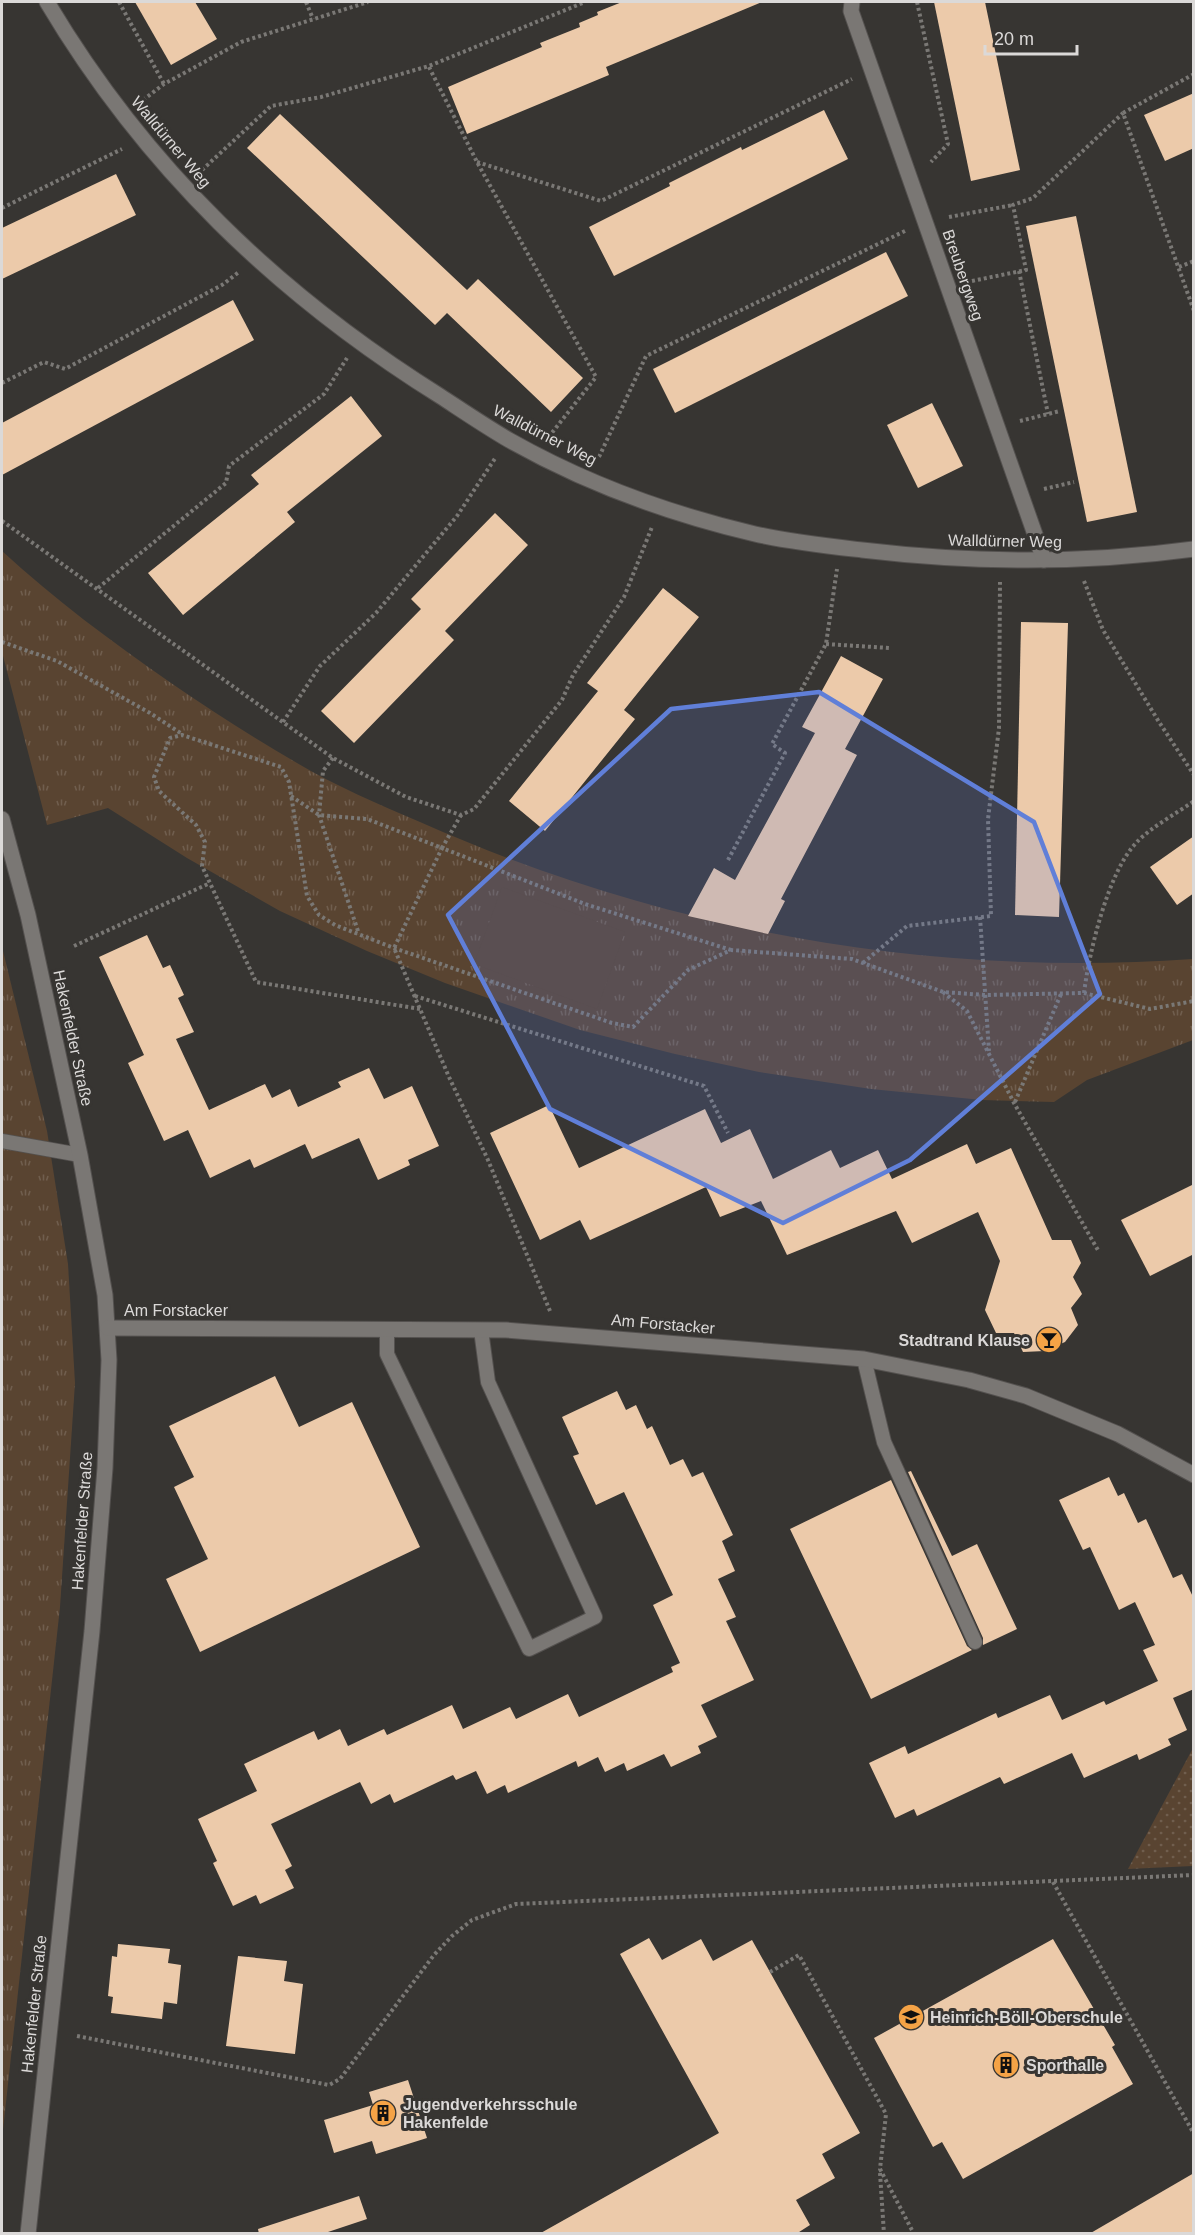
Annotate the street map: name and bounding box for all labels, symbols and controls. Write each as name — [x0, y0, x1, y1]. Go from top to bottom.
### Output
scale bar — [985, 18, 1076, 56]
text: 20 m — [994, 29, 1034, 49]
street label: Walldürner Weg — [128, 93, 214, 191]
street label: Breubergweg — [939, 227, 987, 323]
street label: Walldürner Weg — [490, 402, 600, 468]
street label: Walldürner Weg — [948, 532, 1062, 550]
street label: Hakenfelder Straße — [50, 968, 96, 1108]
street label: Am Forstacker — [124, 1302, 229, 1319]
street label: Am Forstacker — [610, 1311, 716, 1337]
bar icon: Stadtrand Klause — [1034, 1325, 1064, 1355]
place label: Stadtrand Klause — [898, 1332, 1030, 1349]
street label: Hakenfelder Straße — [69, 1451, 95, 1591]
street label: Hakenfelder Straße — [18, 1934, 50, 2074]
school or university icon: Heinrich-Böll-Oberschule — [896, 2002, 926, 2032]
place label: Heinrich-Böll-Oberschule — [930, 2009, 1123, 2026]
building icon: Sporthalle — [991, 2050, 1021, 2080]
place label: Sporthalle — [1026, 2057, 1104, 2074]
place label: Jugendverkehrsschule Hakenfelde — [403, 2096, 577, 2131]
building icon: Jugendverkehrsschule Hakenfelde — [368, 2098, 398, 2128]

